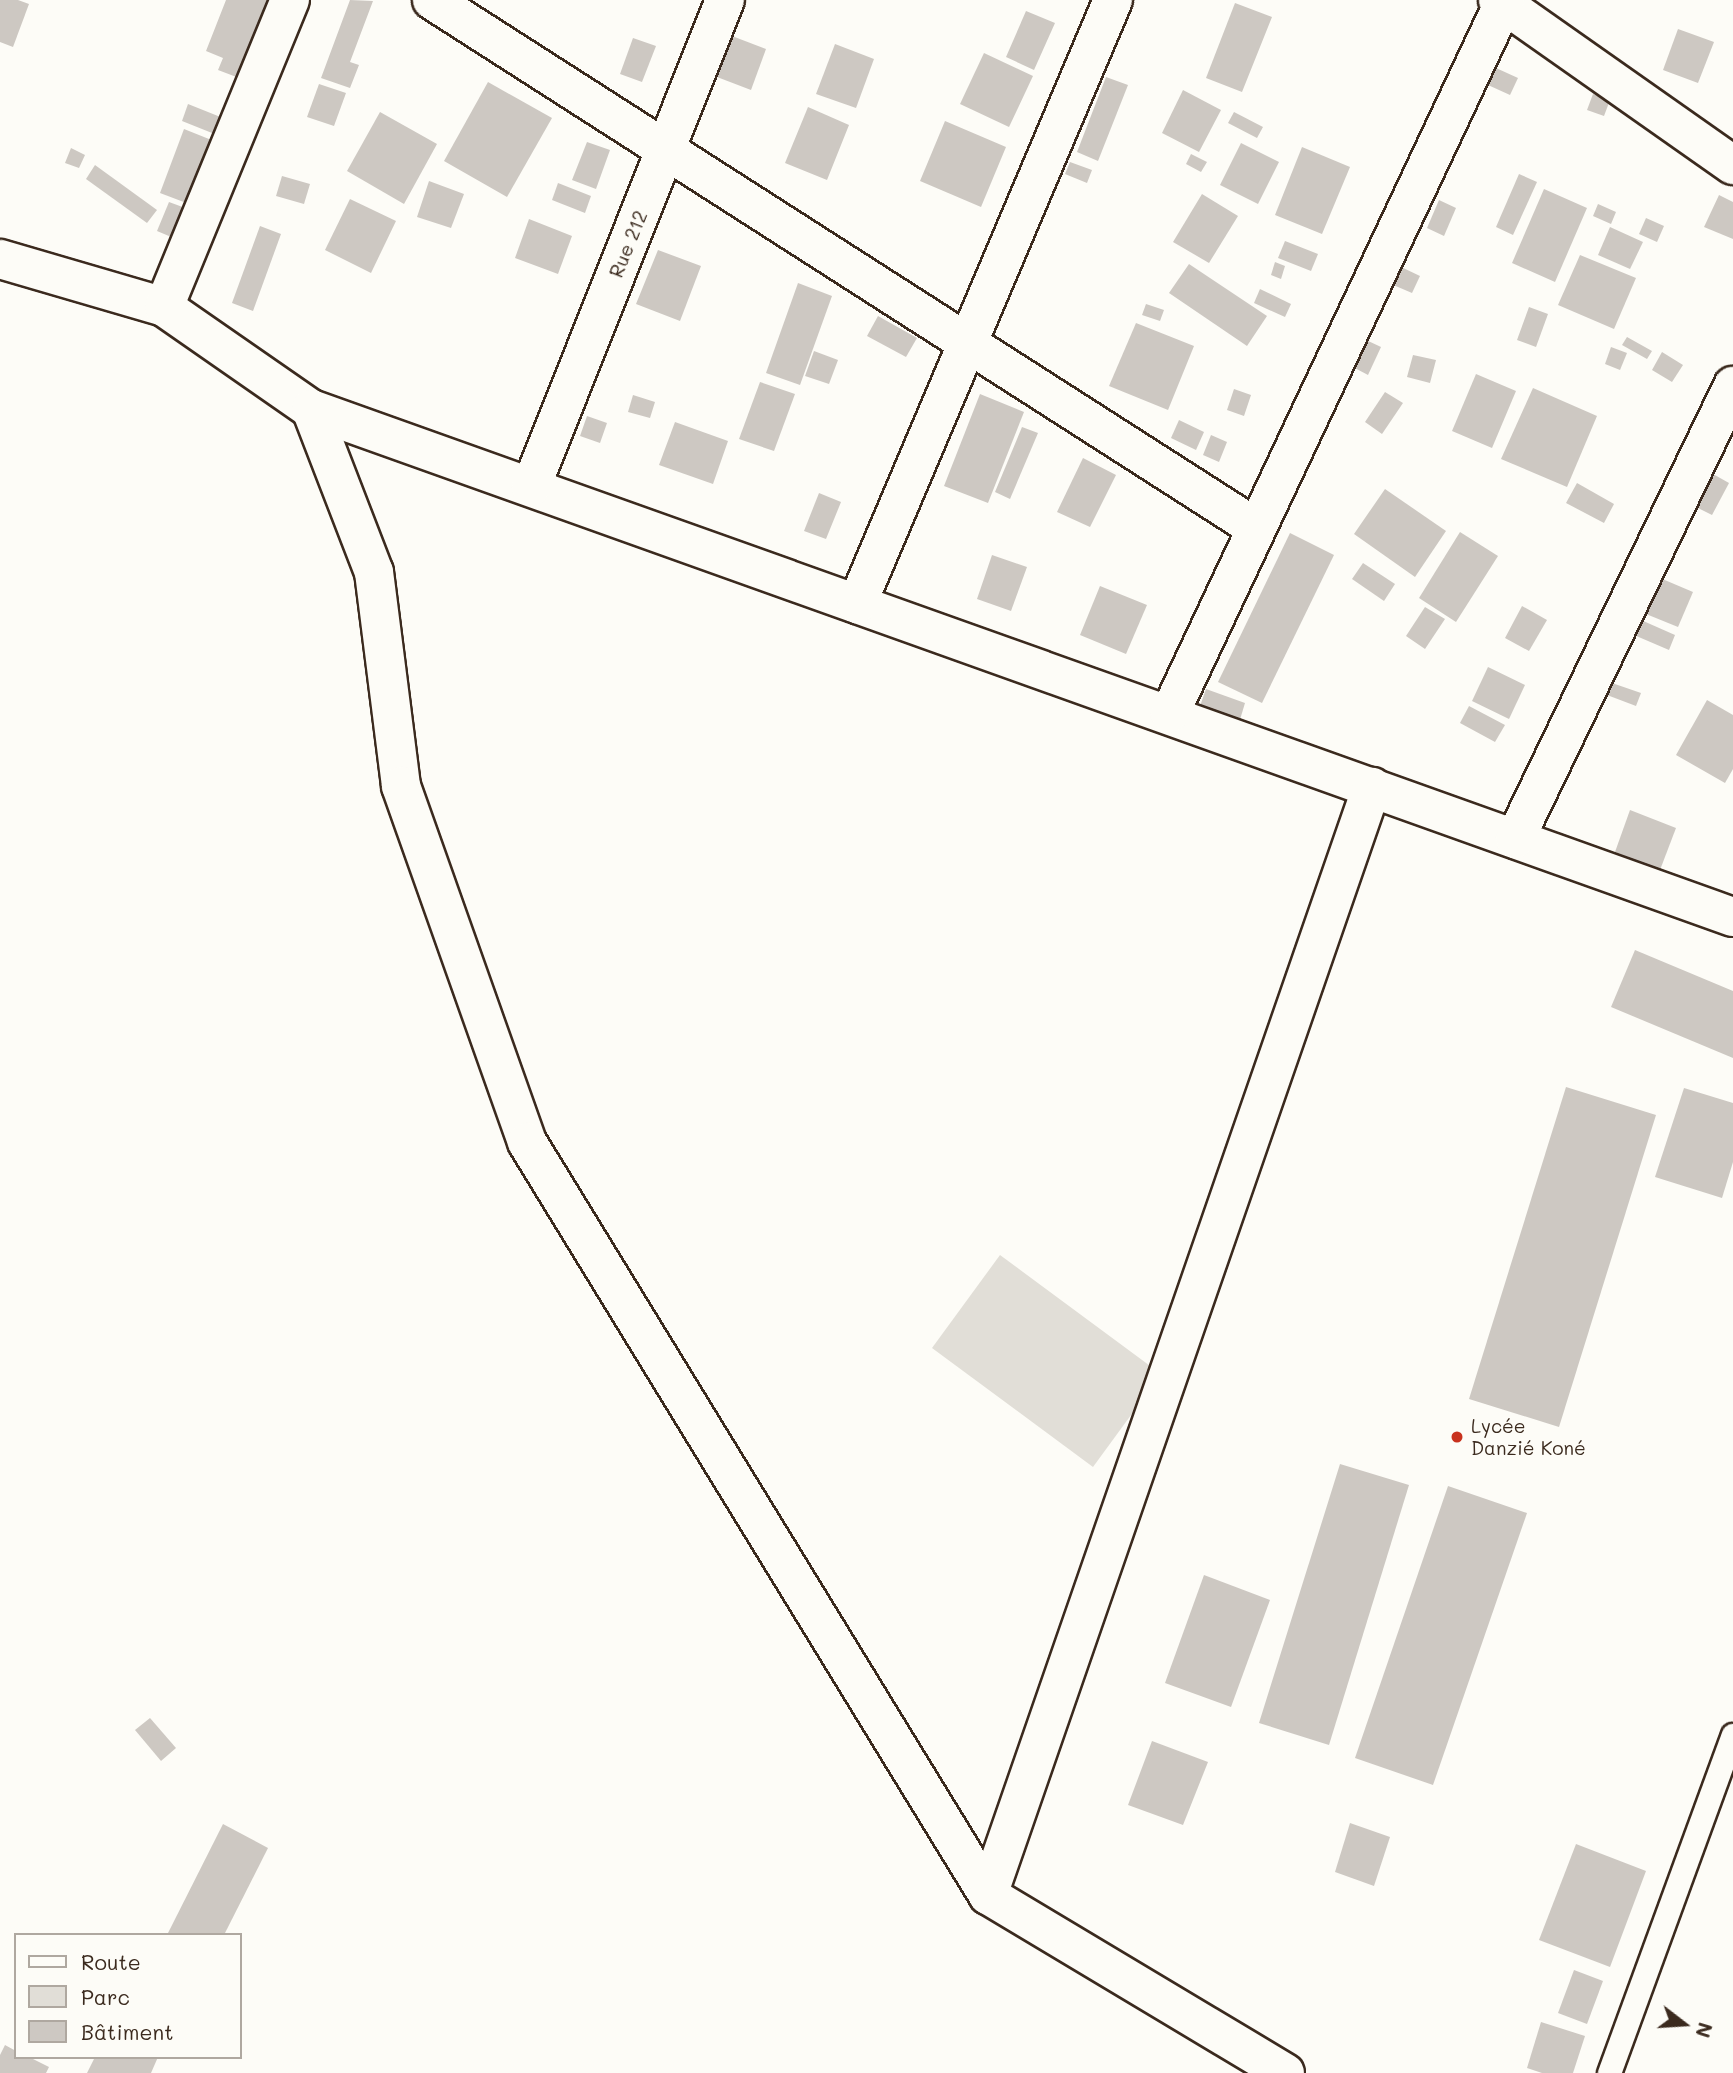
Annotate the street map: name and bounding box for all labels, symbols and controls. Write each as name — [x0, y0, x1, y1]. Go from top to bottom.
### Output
street label: Rue 212 — [604, 207, 652, 281]
place label: Lycée Danzié Koné — [1471, 1415, 1586, 1459]
marker: Lycée Danzié Koné — [1449, 1429, 1465, 1445]
legend — [14, 1933, 242, 2059]
text: Route — [81, 1948, 141, 1975]
text: Parc — [81, 1983, 130, 2010]
north arrow — [1649, 1989, 1719, 2059]
text: Bâtiment — [81, 2018, 173, 2045]
text: N — [1691, 2020, 1719, 2041]

